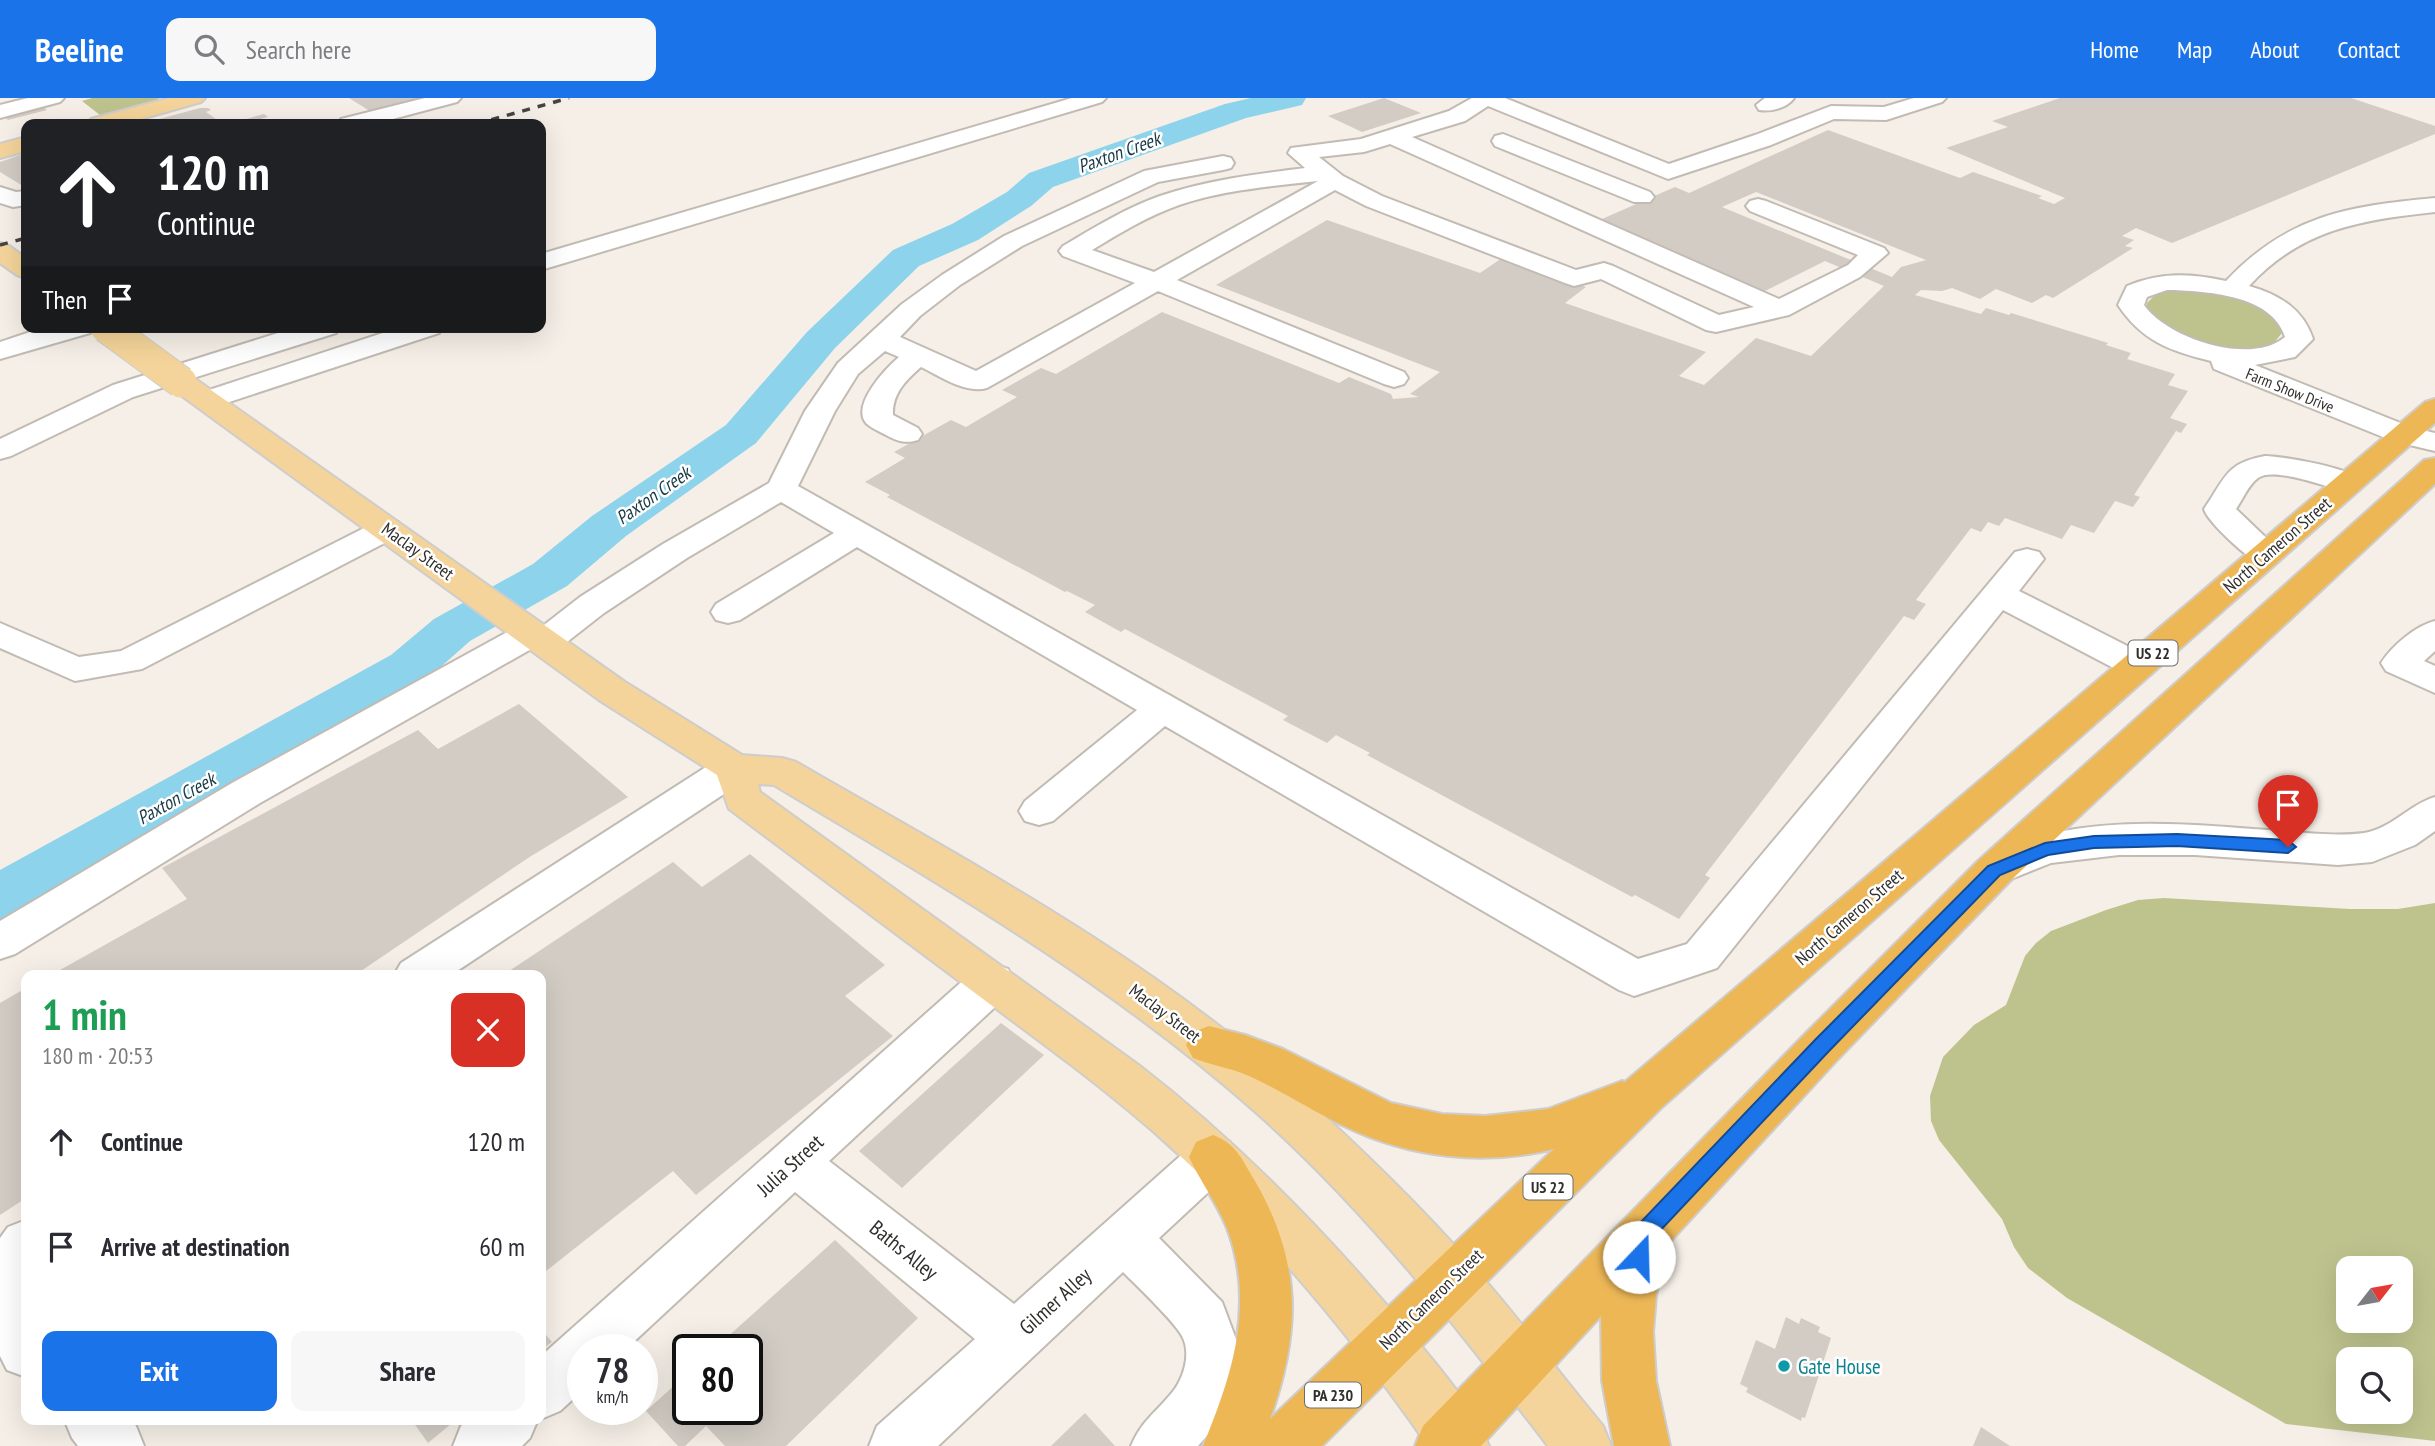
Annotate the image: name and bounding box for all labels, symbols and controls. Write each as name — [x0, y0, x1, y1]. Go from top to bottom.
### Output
search box — [166, 18, 656, 81]
text: Beeline — [35, 28, 124, 71]
icon: search — [190, 30, 228, 68]
text: Search here — [246, 33, 351, 66]
text: Home — [2090, 34, 2139, 65]
text: Map — [2177, 34, 2212, 65]
text: About — [2250, 34, 2299, 65]
text: Contact — [2337, 34, 2400, 65]
water label: Paxton Creek — [1075, 125, 1166, 178]
text: 120 m — [157, 140, 270, 204]
icon: ahead — [42, 147, 133, 238]
text: Continue — [157, 202, 256, 244]
icon: arrive — [101, 280, 139, 318]
text: Then — [42, 283, 87, 316]
street label: Farm Show Drive — [2243, 363, 2337, 417]
water label: Paxton Creek — [611, 459, 697, 529]
street label: North Cameron Street — [2218, 492, 2336, 598]
street label: Maclay Street — [377, 517, 459, 585]
road number: US 22 — [2128, 640, 2178, 666]
water label: Paxton Creek — [133, 765, 222, 829]
pin — [2258, 775, 2318, 847]
icon: arrive — [2269, 786, 2307, 824]
street label: North Cameron Street — [1790, 864, 1908, 970]
street label: Maclay Street — [1125, 979, 1205, 1047]
text: 1 min — [42, 987, 127, 1042]
button: close — [451, 993, 525, 1067]
text: 180 m · 20:53 — [42, 1041, 154, 1070]
icon: ahead — [42, 1123, 80, 1161]
text: Continue — [101, 1125, 183, 1158]
text: 120 m — [467, 1125, 525, 1158]
street label: Julia Street — [751, 1128, 829, 1202]
road number: US 22 — [1524, 1175, 1572, 1200]
street label: Baths Alley — [864, 1214, 944, 1286]
position arrow — [1602, 1220, 1676, 1294]
icon: arrive — [42, 1228, 80, 1266]
text: Arrive at destination — [101, 1230, 290, 1263]
text: 60 m — [479, 1230, 525, 1263]
street label: North Cameron Street — [1374, 1244, 1488, 1354]
north arrow — [2336, 1256, 2413, 1334]
map controls — [2336, 1256, 2413, 1424]
street label: Gilmer Alley — [1013, 1262, 1097, 1340]
button: Exit — [42, 1331, 277, 1411]
button: Share — [291, 1331, 525, 1411]
speed limit sign: 80 — [672, 1334, 763, 1425]
text: 78 — [596, 1347, 629, 1393]
button: search — [2336, 1347, 2413, 1424]
place label: Gate House — [1798, 1353, 1881, 1380]
marker: Gate House — [1776, 1358, 1792, 1374]
road number: PA 230 — [1305, 1382, 1361, 1408]
text: km/h — [597, 1385, 628, 1408]

